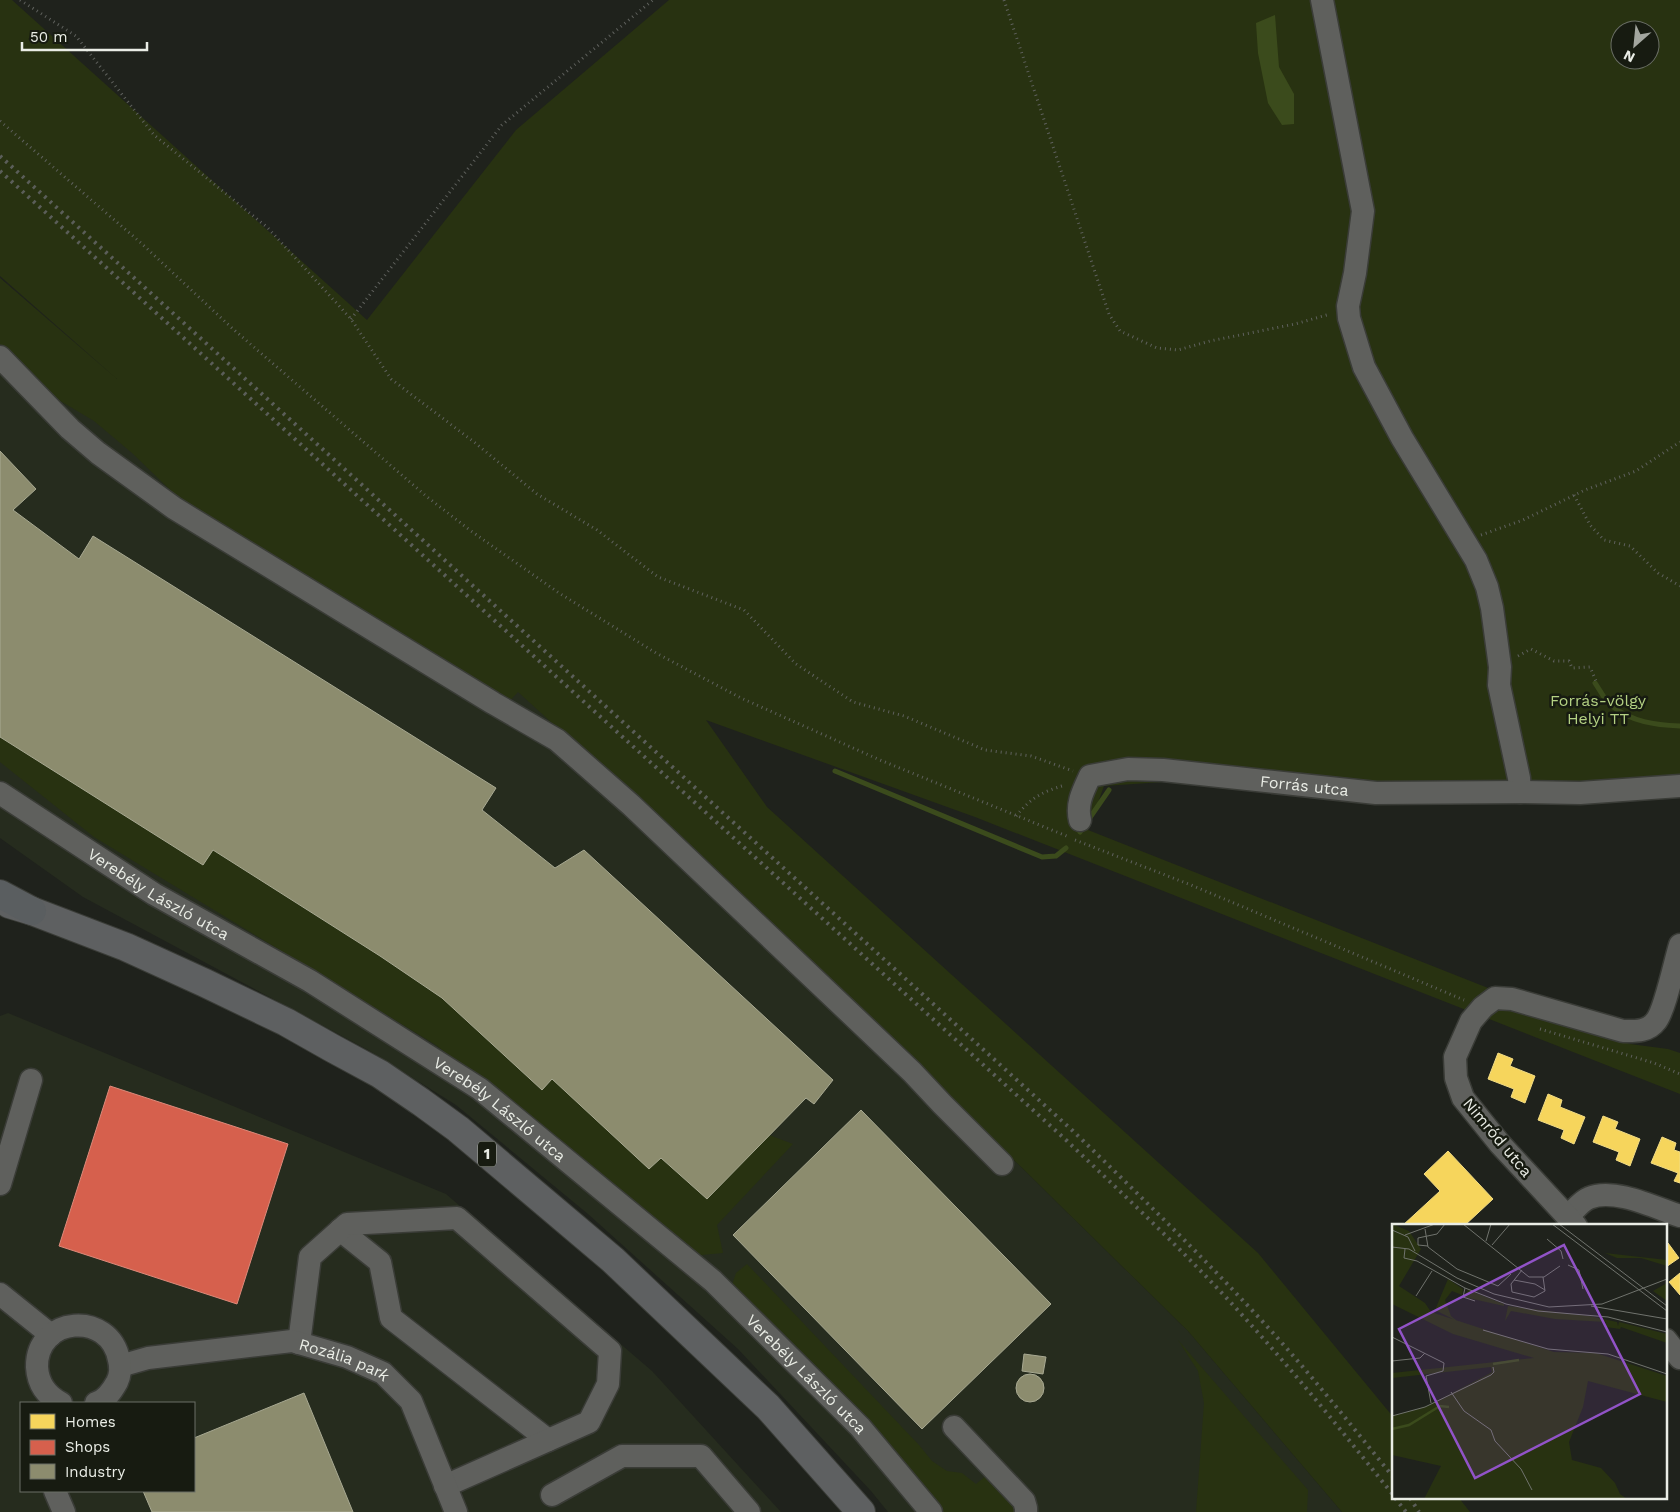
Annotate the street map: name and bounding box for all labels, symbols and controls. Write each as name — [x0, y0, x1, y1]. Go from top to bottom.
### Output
scale bar — [22, 20, 148, 52]
north arrow — [1610, 20, 1660, 70]
text: 50 m — [30, 28, 67, 46]
text: N — [1621, 47, 1637, 66]
park label: Forrás-völgy Helyi TT — [1550, 691, 1647, 728]
street label: Forrás utca — [1259, 772, 1350, 800]
street label: Verebély László utca — [84, 844, 232, 944]
street label: Verebély László utca — [430, 1053, 570, 1166]
street label: Nimród utca — [1459, 1094, 1536, 1181]
road number: 1 — [478, 1142, 496, 1166]
inset map — [1392, 1224, 1668, 1500]
street label: Verebély László utca — [742, 1311, 870, 1438]
street label: Rozália park — [297, 1335, 394, 1385]
legend — [20, 1402, 195, 1492]
text: Homes — [65, 1413, 116, 1431]
text: Shops — [65, 1438, 110, 1456]
text: Industry — [65, 1463, 126, 1481]

